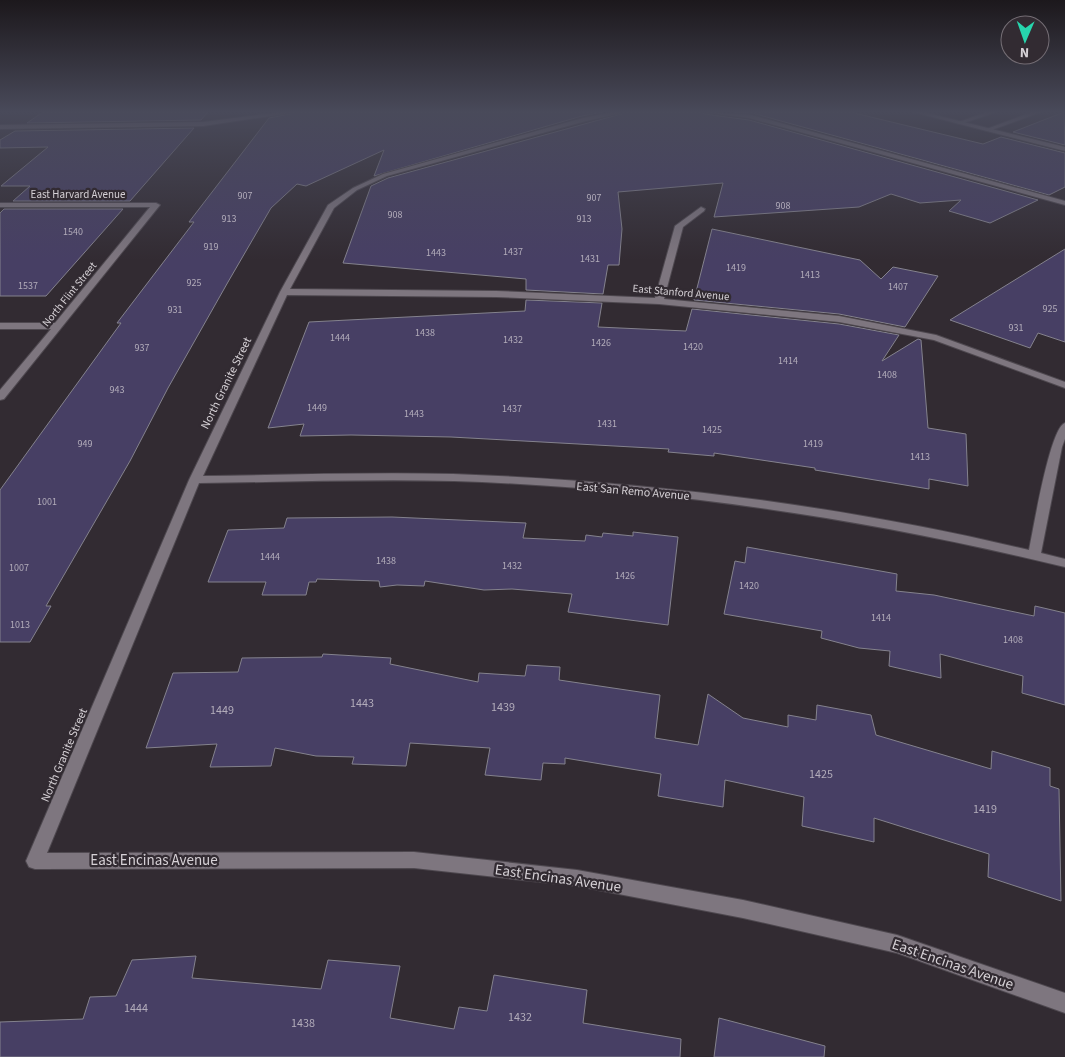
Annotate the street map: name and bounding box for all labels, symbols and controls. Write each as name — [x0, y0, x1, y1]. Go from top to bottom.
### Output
north arrow — [1000, 15, 1050, 65]
text: N — [1020, 42, 1030, 62]
street label: East Harvard Avenue — [31, 187, 126, 202]
house number: 907 — [238, 189, 252, 203]
house number: 907 — [587, 191, 601, 205]
house number: 908 — [776, 199, 790, 213]
house number: 908 — [388, 208, 402, 222]
house number: 913 — [222, 212, 236, 226]
house number: 913 — [577, 212, 591, 226]
house number: 1540 — [63, 225, 83, 239]
house number: 919 — [204, 240, 218, 254]
house number: 1437 — [503, 245, 523, 259]
house number: 1443 — [426, 246, 446, 260]
house number: 1431 — [580, 252, 600, 266]
street label: North Flint Street — [39, 259, 100, 330]
house number: 1419 — [726, 261, 746, 275]
house number: 1413 — [800, 268, 820, 282]
house number: 925 — [187, 276, 201, 290]
house number: 1537 — [18, 279, 38, 293]
house number: 1407 — [888, 280, 908, 294]
street label: East Stanford Avenue — [632, 281, 731, 304]
house number: 925 — [1043, 302, 1057, 316]
house number: 931 — [168, 303, 182, 317]
house number: 931 — [1009, 321, 1023, 335]
house number: 1438 — [415, 326, 435, 340]
house number: 1444 — [330, 331, 350, 345]
house number: 1432 — [503, 333, 523, 347]
street label: North Granite Street — [197, 334, 256, 432]
house number: 1426 — [591, 336, 611, 350]
house number: 1420 — [683, 340, 703, 354]
house number: 937 — [135, 341, 149, 355]
house number: 1414 — [778, 354, 798, 368]
house number: 1408 — [877, 368, 897, 382]
house number: 943 — [110, 383, 124, 397]
house number: 1449 — [307, 401, 327, 415]
house number: 1437 — [502, 402, 522, 416]
house number: 1443 — [404, 407, 424, 421]
house number: 1431 — [597, 417, 617, 431]
house number: 1425 — [702, 423, 722, 437]
house number: 949 — [78, 437, 92, 451]
house number: 1419 — [803, 437, 823, 451]
house number: 1413 — [910, 450, 930, 464]
street label: East San Remo Avenue — [576, 478, 690, 505]
house number: 1001 — [37, 495, 57, 509]
house number: 1444 — [260, 550, 280, 564]
house number: 1438 — [376, 554, 396, 568]
house number: 1432 — [502, 559, 522, 573]
house number: 1007 — [9, 561, 29, 575]
house number: 1426 — [615, 569, 635, 583]
house number: 1420 — [739, 579, 759, 593]
house number: 1414 — [871, 611, 891, 625]
house number: 1013 — [10, 618, 30, 632]
house number: 1408 — [1003, 633, 1023, 647]
house number: 1443 — [350, 695, 374, 712]
house number: 1439 — [491, 699, 515, 716]
house number: 1449 — [210, 702, 234, 719]
street label: North Granite Street — [37, 706, 92, 805]
house number: 1425 — [809, 766, 833, 783]
house number: 1419 — [973, 801, 997, 818]
street label: East Encinas Avenue — [90, 850, 218, 871]
street label: East Encinas Avenue — [493, 859, 622, 898]
street label: East Encinas Avenue — [889, 934, 1017, 995]
house number: 1444 — [124, 1000, 148, 1017]
house number: 1432 — [508, 1009, 532, 1026]
house number: 1438 — [291, 1015, 315, 1032]

